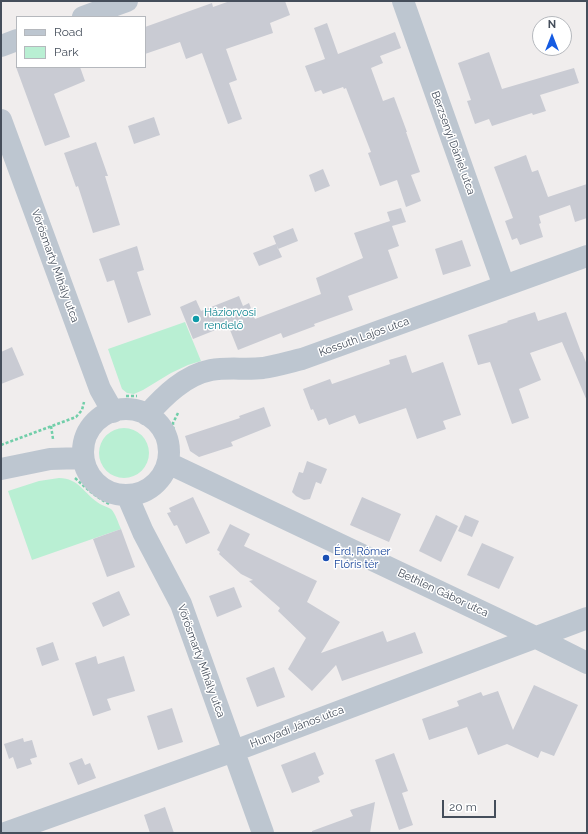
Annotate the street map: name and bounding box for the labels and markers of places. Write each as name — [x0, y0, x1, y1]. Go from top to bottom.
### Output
place label: Háziorvosi rendelő — [204, 306, 256, 332]
marker: Háziorvosi rendelő — [191, 314, 201, 324]
place label: Érd, Rómer Flóris tér — [334, 545, 390, 571]
marker: Érd, Rómer Flóris tér — [321, 553, 331, 563]

